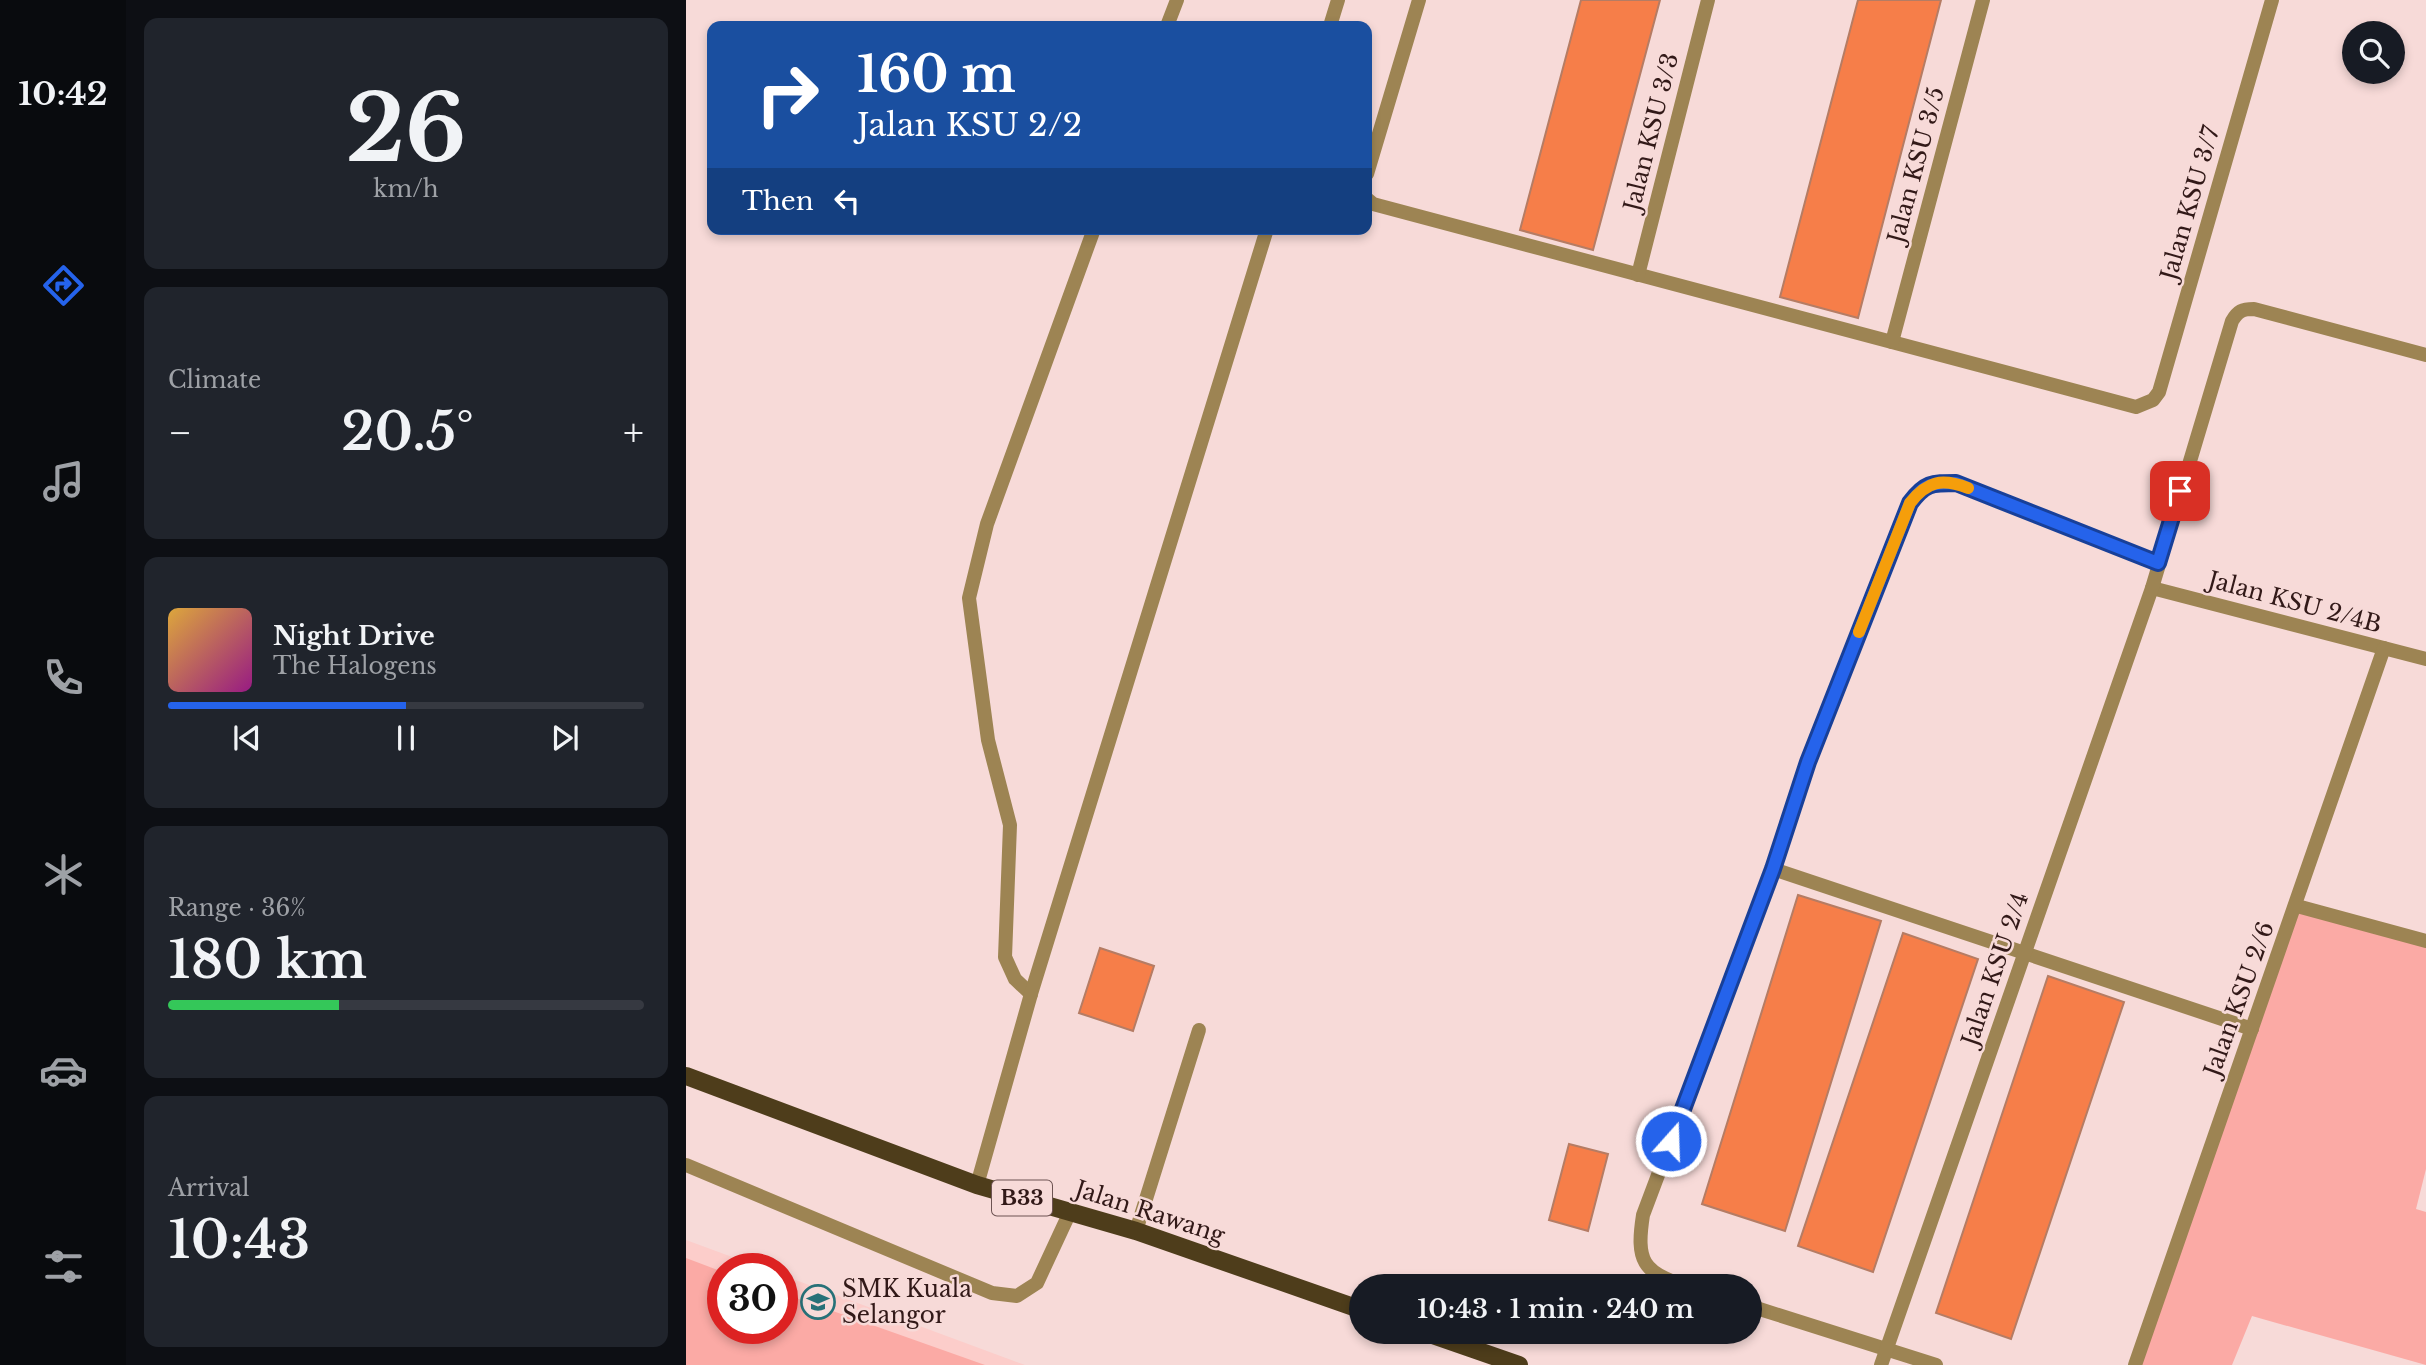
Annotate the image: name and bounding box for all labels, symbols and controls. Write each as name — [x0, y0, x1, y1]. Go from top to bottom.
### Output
map controls — [2342, 21, 2405, 84]
button: search — [2342, 21, 2405, 84]
text: 160 m — [857, 44, 1016, 105]
icon: right — [742, 49, 833, 140]
street label: Jalan KSU 3/3 — [1617, 50, 1684, 217]
text: 26 — [346, 73, 466, 186]
text: 10:42 — [18, 74, 108, 114]
street label: Jalan KSU 3/5 — [1881, 84, 1950, 249]
text: Jalan KSU 2/2 — [857, 105, 1082, 145]
street label: Jalan KSU 3/7 — [2154, 122, 2226, 286]
text: km/h — [373, 175, 439, 203]
icon: left — [828, 182, 866, 220]
text: Then — [742, 185, 814, 217]
icon: directions — [39, 261, 88, 310]
text: Climate — [168, 366, 261, 394]
text: 20.5° — [341, 400, 474, 464]
text: − — [168, 409, 192, 456]
text: + — [623, 409, 644, 456]
icon: music — [39, 457, 88, 506]
pin — [2150, 461, 2210, 521]
icon: arrive — [2161, 472, 2199, 510]
street label: Jalan KSU 2/4B — [2202, 565, 2385, 639]
text: Night Drive — [273, 620, 435, 652]
text: The Halogens — [273, 652, 437, 680]
icon: phone — [39, 653, 88, 702]
icon: previous — [228, 719, 266, 757]
icon: pause — [387, 719, 425, 757]
icon: next — [546, 719, 584, 757]
icon: climate — [39, 850, 88, 899]
street label: Jalan KSU 2/4 — [1955, 889, 2034, 1052]
text: Range · 36% — [168, 894, 306, 922]
street label: Jalan KSU 2/6 — [2197, 918, 2280, 1083]
text: 180 km — [168, 928, 367, 992]
icon: car — [39, 1046, 88, 1095]
position arrow — [1634, 1104, 1708, 1178]
text: Arrival — [168, 1174, 249, 1202]
street label: Jalan Rawang — [1069, 1174, 1229, 1249]
road number: B33 — [992, 1180, 1052, 1216]
text: 10:43 — [168, 1208, 310, 1272]
icon: filters — [39, 1242, 88, 1291]
speed limit sign: 30 — [707, 1253, 798, 1344]
place label: SMK Kuala Selangor — [842, 1275, 972, 1329]
school or university icon: SMK Kuala Selangor — [799, 1283, 837, 1321]
text: 10:43 · 1 min · 240 m — [1417, 1293, 1694, 1325]

